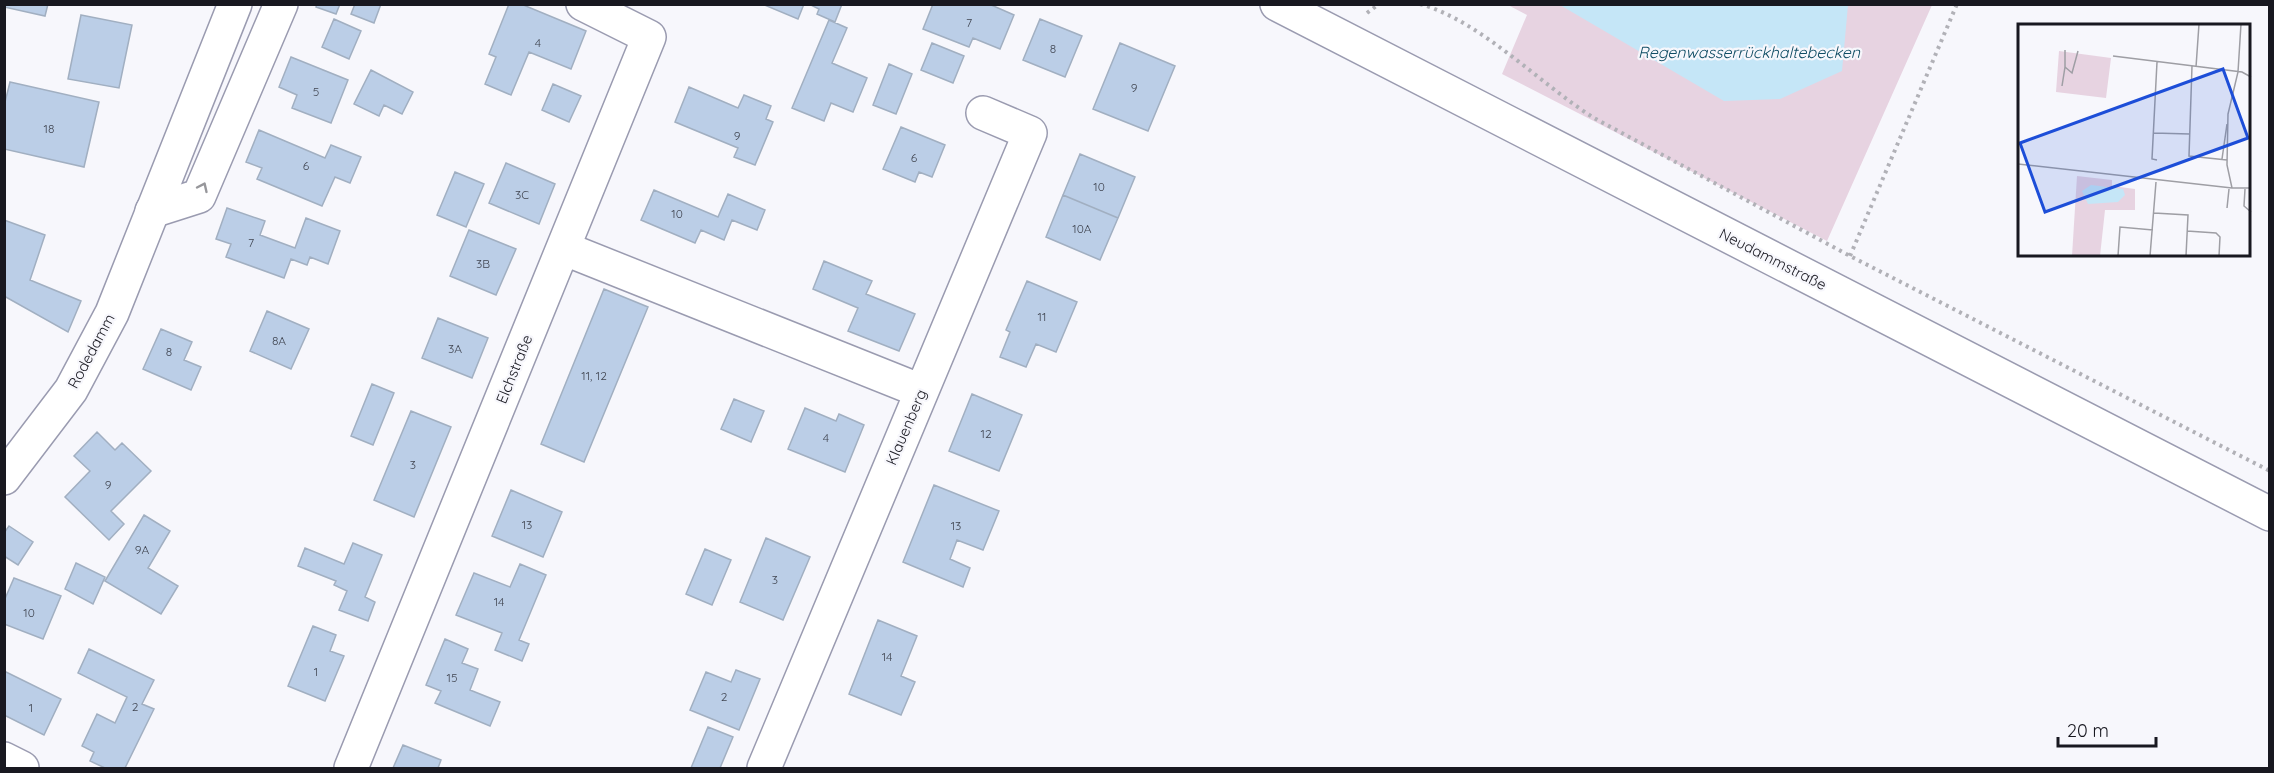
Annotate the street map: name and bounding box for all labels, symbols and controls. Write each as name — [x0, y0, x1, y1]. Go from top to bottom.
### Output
house number: 7 — [966, 15, 972, 30]
inset map — [2018, 24, 2250, 256]
house number: 4 — [535, 35, 541, 50]
house number: 8 — [1050, 41, 1056, 56]
water label: Regenwasserrückhaltebecken — [1638, 42, 1861, 62]
house number: 9 — [1131, 80, 1138, 95]
house number: 5 — [313, 84, 319, 99]
house number: 18 — [44, 121, 54, 136]
house number: 9 — [734, 128, 741, 143]
house number: 6 — [911, 150, 918, 165]
house number: 6 — [303, 158, 310, 173]
house number: 10 — [1093, 179, 1105, 194]
one-way arrow — [195, 183, 207, 194]
house number: 3C — [515, 187, 529, 202]
house number: 10 — [671, 206, 683, 221]
house number: 10A — [1072, 221, 1092, 236]
street label: Neudammstraße — [1716, 224, 1830, 294]
house number: 7 — [248, 235, 254, 250]
house number: 3B — [476, 256, 490, 271]
house number: 11 — [1038, 309, 1046, 324]
street label: Rodedamm — [63, 310, 119, 392]
street label: Elchstraße — [492, 332, 536, 406]
house number: 8A — [272, 333, 286, 348]
house number: 3A — [448, 341, 462, 356]
house number: 8 — [166, 344, 172, 359]
house number: 11, 12 — [581, 368, 607, 383]
street label: Klauenberg — [881, 386, 931, 468]
house number: 12 — [980, 426, 992, 441]
house number: 4 — [823, 430, 829, 445]
house number: 3 — [410, 457, 416, 472]
house number: 9 — [105, 477, 112, 492]
house number: 13 — [522, 517, 532, 532]
house number: 13 — [951, 518, 961, 533]
house number: 9A — [135, 542, 149, 557]
house number: 3 — [772, 572, 778, 587]
house number: 14 — [494, 594, 504, 609]
house number: 10 — [23, 605, 35, 620]
house number: 14 — [882, 649, 892, 664]
house number: 1 — [314, 664, 318, 679]
house number: 15 — [447, 670, 457, 685]
house number: 2 — [721, 689, 728, 704]
house number: 2 — [132, 699, 139, 714]
house number: 1 — [29, 700, 33, 715]
scale bar — [2058, 710, 2156, 748]
text: 20 m — [2067, 719, 2109, 742]

